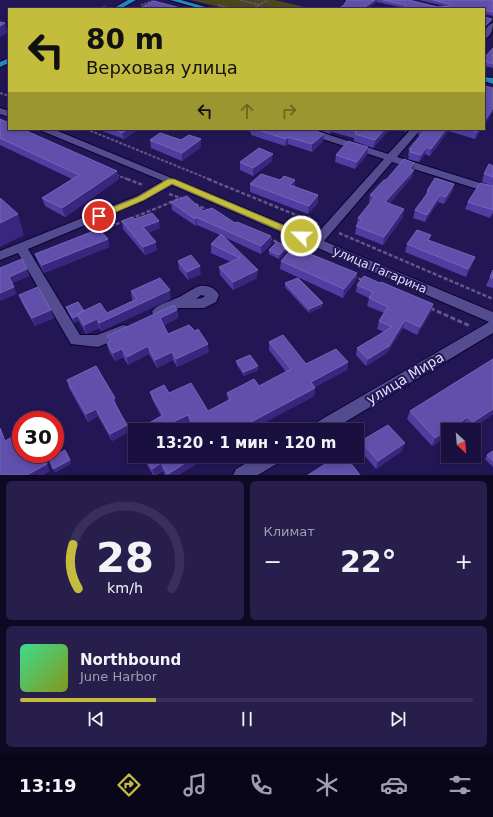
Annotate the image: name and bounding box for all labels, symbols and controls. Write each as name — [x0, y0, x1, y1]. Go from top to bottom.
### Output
text: 80 m — [86, 23, 164, 56]
icon: left — [20, 24, 72, 76]
text: Верховая улица — [86, 57, 238, 78]
icon: left — [194, 100, 216, 122]
icon: ahead — [236, 100, 258, 122]
icon: right — [278, 100, 300, 122]
pin — [82, 199, 116, 233]
icon: arrive — [88, 205, 110, 227]
position arrow — [280, 215, 322, 257]
street label: улица Гагарина — [331, 244, 429, 296]
street label: улица Мира — [363, 349, 447, 407]
speed limit sign: 30 — [12, 411, 64, 463]
north arrow — [441, 423, 481, 463]
map controls — [441, 423, 481, 463]
text: 13:20 · 1 мин · 120 m — [156, 434, 337, 452]
text: Климат — [264, 524, 315, 539]
text: 28 — [96, 532, 154, 581]
text: 22° — [340, 544, 397, 579]
text: − — [264, 549, 282, 574]
text: + — [455, 549, 473, 574]
text: km/h — [107, 579, 143, 595]
text: Northbound — [80, 651, 181, 669]
text: June Harbor — [80, 669, 157, 684]
icon: previous — [85, 708, 107, 730]
icon: pause — [236, 708, 258, 730]
icon: next — [387, 708, 409, 730]
icon: directions — [115, 771, 143, 799]
icon: music — [181, 771, 209, 799]
icon: phone — [247, 771, 275, 799]
icon: climate — [313, 771, 341, 799]
icon: car — [380, 771, 408, 799]
icon: filters — [446, 771, 474, 799]
text: 13:19 — [19, 775, 76, 796]

